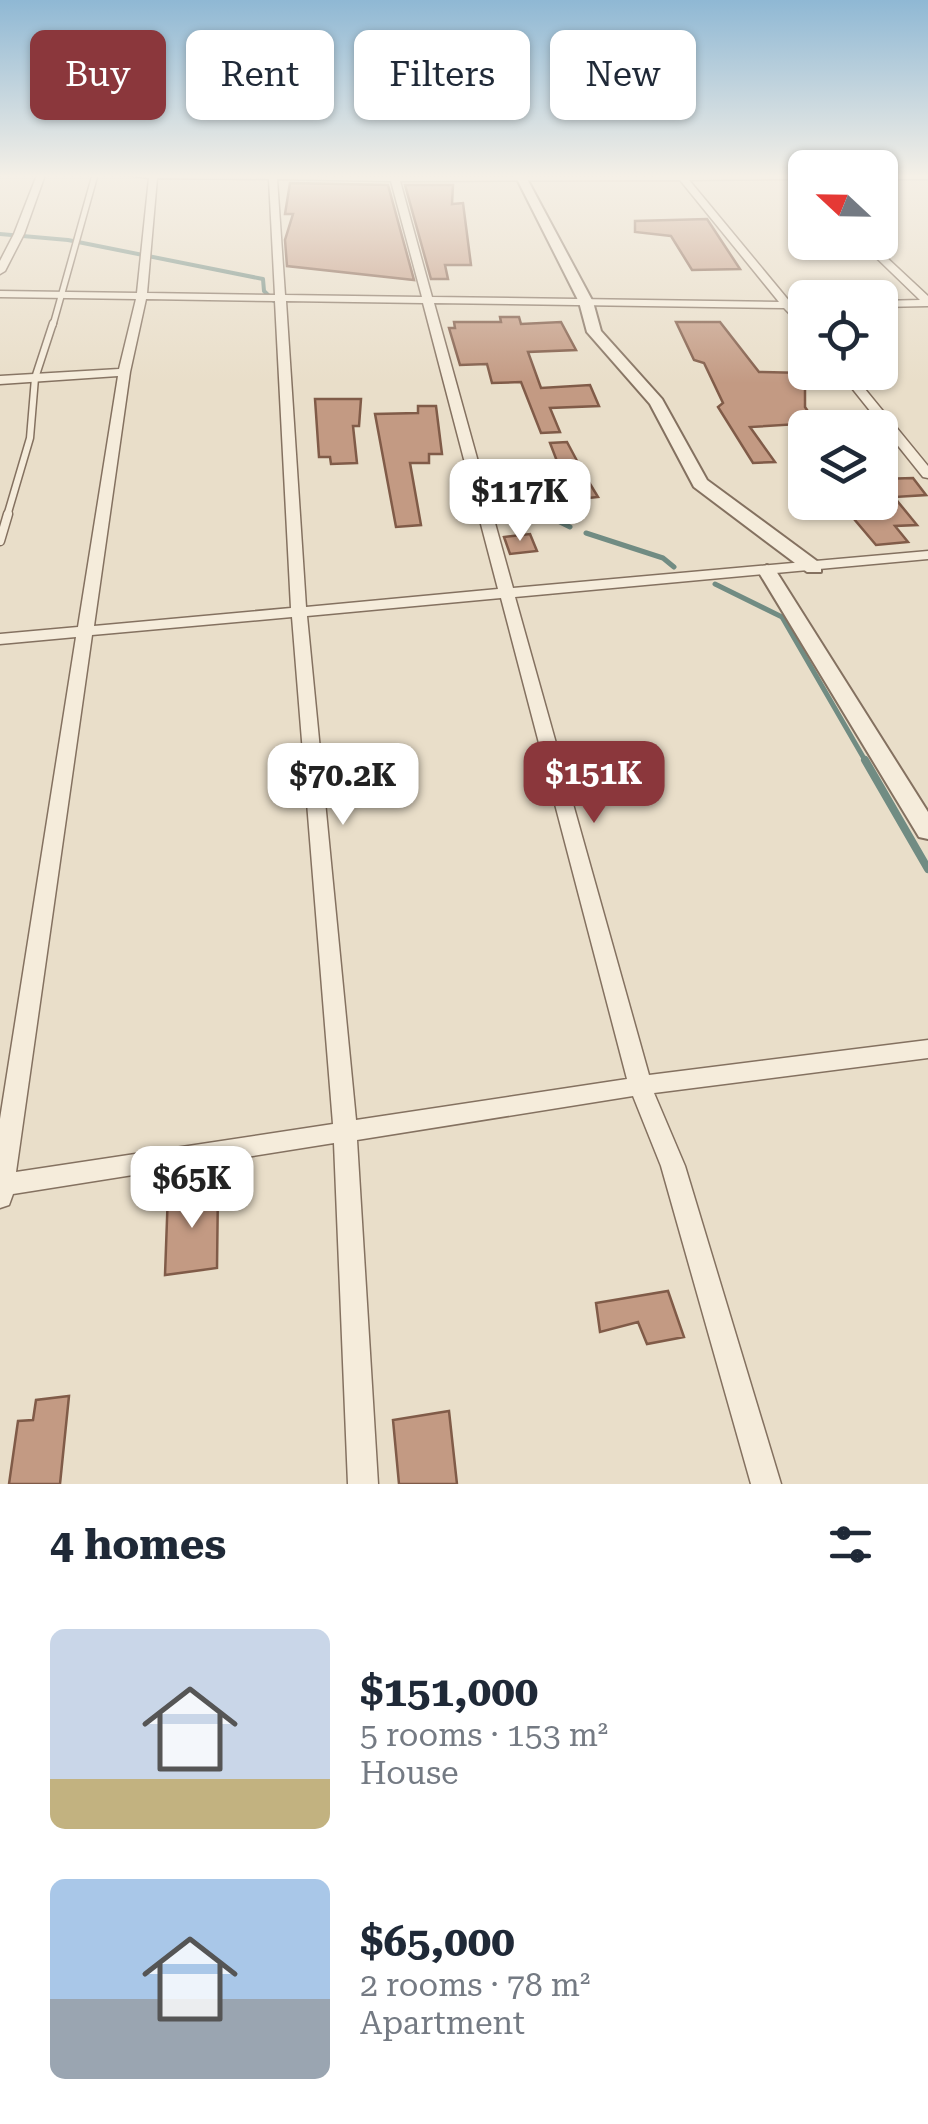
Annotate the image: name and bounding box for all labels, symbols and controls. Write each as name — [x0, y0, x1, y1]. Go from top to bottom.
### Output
chip: Buy — [30, 30, 166, 120]
chip: Rent — [186, 30, 334, 120]
chip: Filters — [354, 30, 530, 120]
chip: New — [550, 30, 696, 120]
north arrow — [788, 150, 898, 260]
map controls — [788, 150, 898, 520]
button: locate — [788, 280, 898, 390]
button: layers — [788, 410, 898, 520]
pin: $117K — [450, 459, 590, 544]
text: $117K — [472, 472, 568, 510]
pin: $151K — [524, 741, 664, 826]
pin: $70.2K — [262, 743, 424, 828]
text: $151K — [546, 754, 642, 792]
text: $70.2K — [290, 756, 396, 794]
pin: $65K — [133, 1146, 251, 1231]
text: $65K — [153, 1159, 231, 1197]
icon: filters — [823, 1517, 878, 1572]
text: 4 homes — [50, 1520, 226, 1569]
text: $151,000 — [360, 1667, 538, 1716]
icon: home — [130, 1669, 250, 1789]
text: 5 rooms · 153 m² — [360, 1716, 608, 1754]
text: House — [360, 1754, 459, 1792]
text: $65,000 — [360, 1917, 515, 1966]
icon: home — [130, 1919, 250, 2039]
text: 2 rooms · 78 m² — [360, 1966, 590, 2004]
text: Apartment — [360, 2004, 525, 2042]

